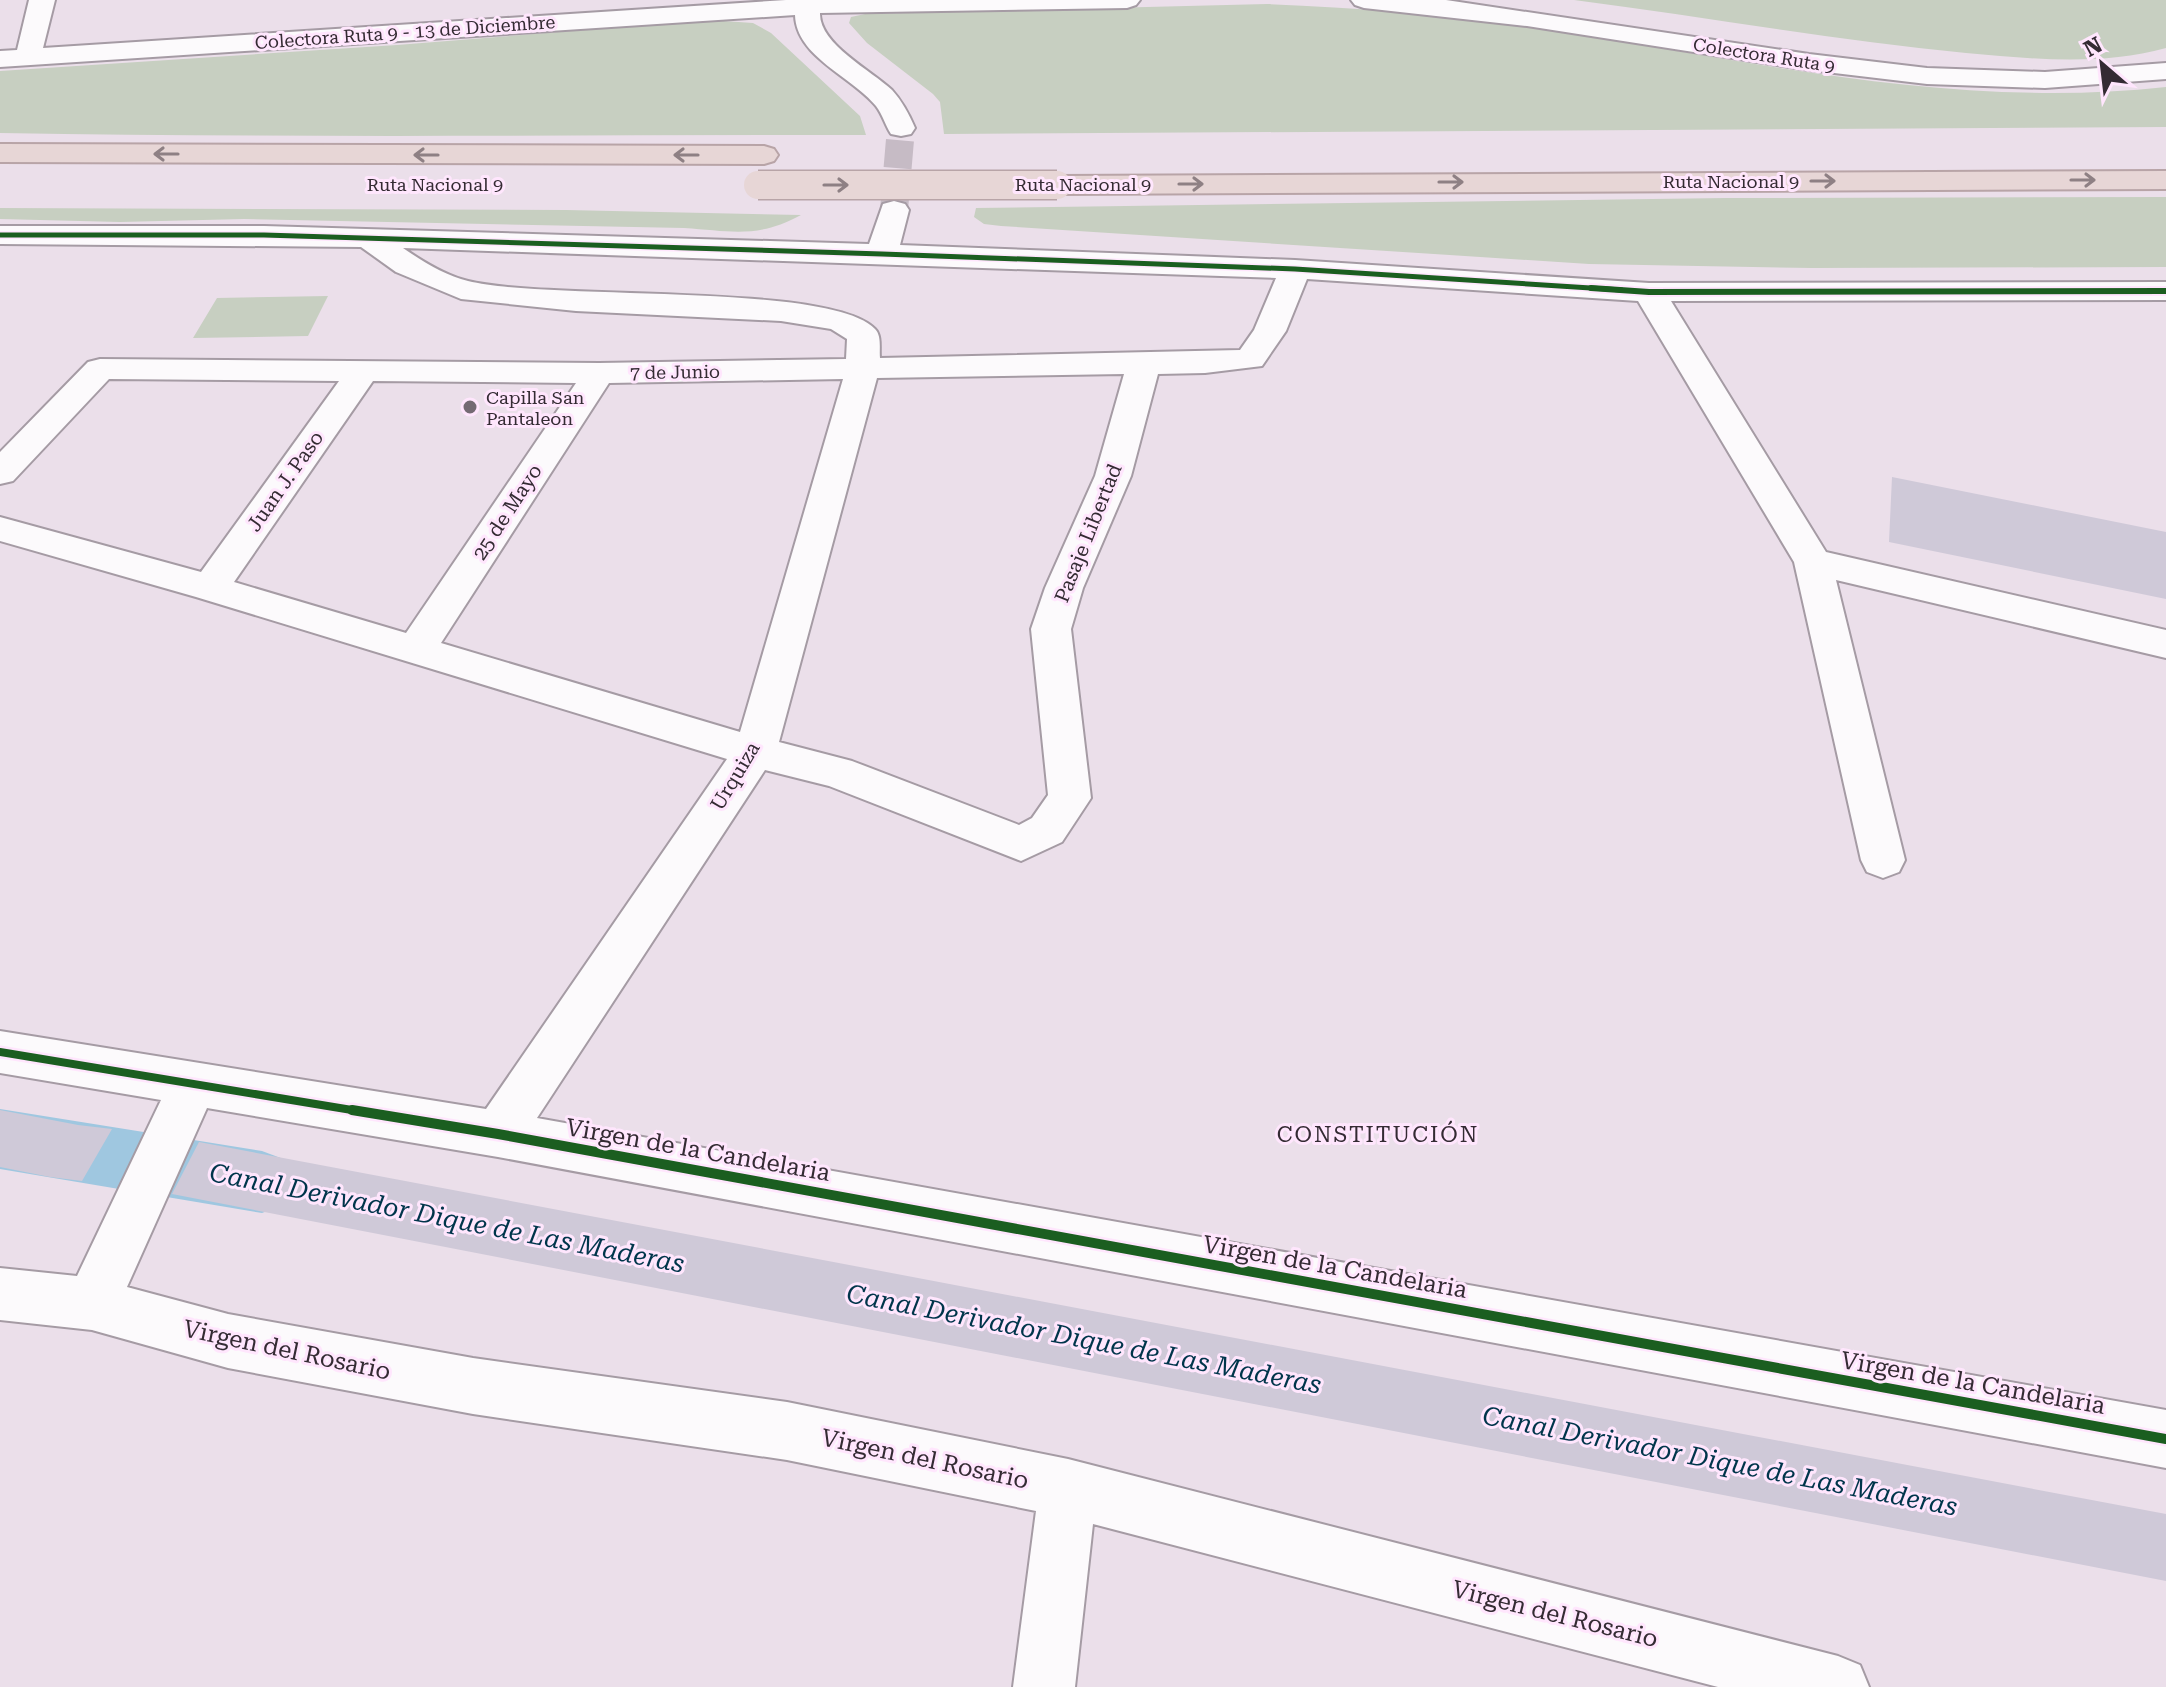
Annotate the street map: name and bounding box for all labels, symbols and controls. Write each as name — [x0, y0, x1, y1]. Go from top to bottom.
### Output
street label: Colectora Ruta 9 - 13 de Diciembre — [254, 11, 556, 53]
north arrow — [2062, 24, 2142, 104]
text: N — [2079, 32, 2106, 62]
street label: Colectora Ruta 9 — [1692, 33, 1836, 77]
one-way arrow — [153, 146, 180, 162]
one-way arrow — [413, 147, 440, 163]
one-way arrow — [673, 147, 700, 163]
street label: Ruta Nacional 9 — [1663, 171, 1799, 192]
one-way arrow — [2069, 172, 2096, 188]
one-way arrow — [1809, 173, 1836, 189]
street label: Ruta Nacional 9 — [367, 174, 503, 195]
street label: Ruta Nacional 9 — [1015, 174, 1151, 195]
one-way arrow — [1437, 174, 1464, 190]
one-way arrow — [1177, 176, 1204, 192]
one-way arrow — [822, 177, 849, 193]
street label: 7 de Junio — [630, 361, 720, 383]
place label: Capilla San Pantaleon — [486, 387, 585, 429]
marker: Capilla San Pantaleon — [461, 398, 479, 416]
street label: Juan J. Paso — [242, 426, 328, 536]
street label: 25 de Mayo — [467, 460, 547, 564]
street label: Pasaje Libertad — [1049, 460, 1127, 606]
street label: Urquiza — [705, 737, 765, 815]
street label: Virgen de la Candelaria — [564, 1113, 832, 1187]
district label: CONSTITUCIÓN — [1277, 1120, 1479, 1147]
water label: Canal Derivador Dique de Las Maderas — [207, 1157, 687, 1279]
street label: Virgen de la Candelaria — [1201, 1230, 1469, 1304]
water label: Canal Derivador Dique de Las Maderas — [844, 1278, 1324, 1400]
street label: Virgen del Rosario — [181, 1314, 393, 1386]
street label: Virgen de la Candelaria — [1839, 1346, 2107, 1420]
water label: Canal Derivador Dique de Las Maderas — [1480, 1400, 1960, 1522]
street label: Virgen del Rosario — [819, 1423, 1031, 1495]
street label: Virgen del Rosario — [1449, 1575, 1661, 1653]

